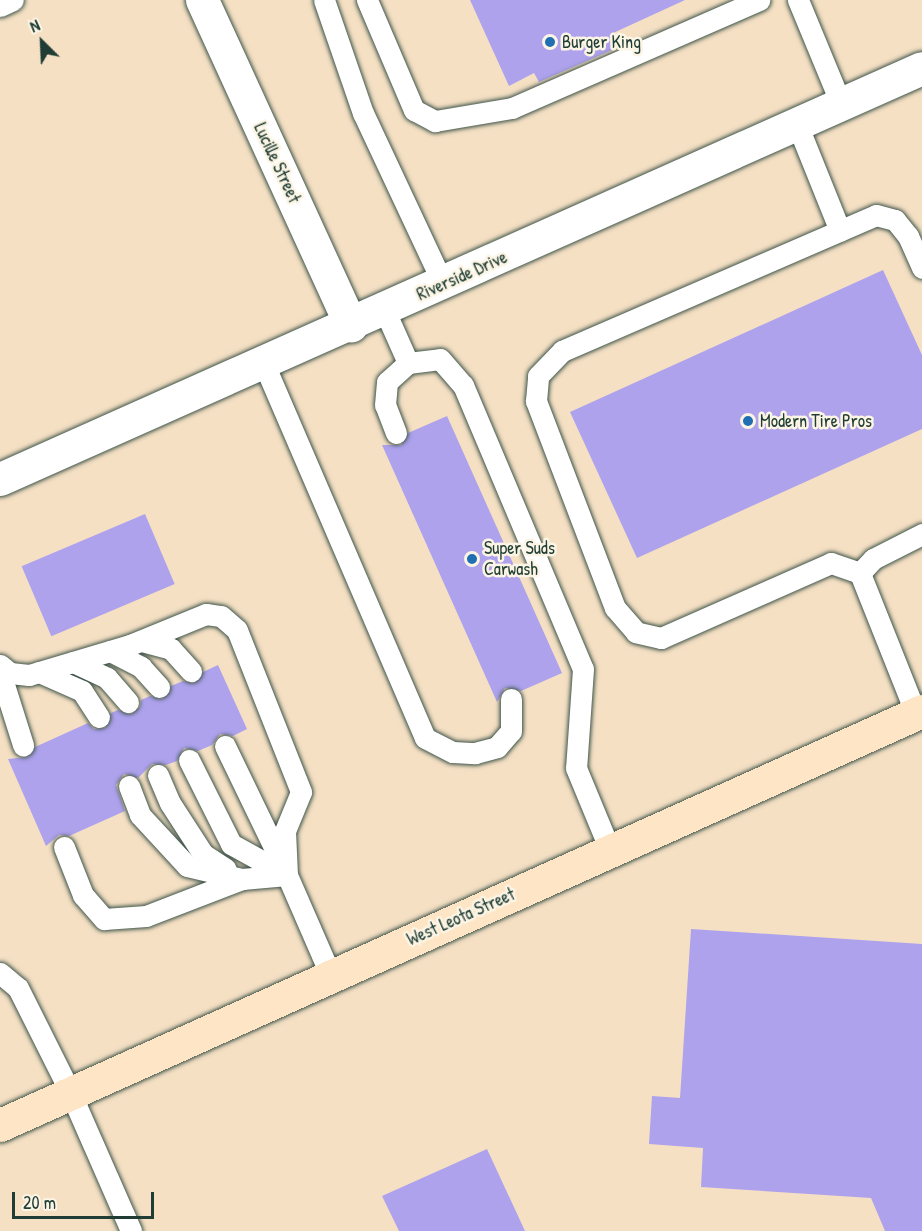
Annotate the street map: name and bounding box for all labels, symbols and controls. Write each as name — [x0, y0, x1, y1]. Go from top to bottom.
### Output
north arrow — [12, 12, 72, 72]
text: N — [26, 14, 43, 37]
place label: Burger King — [562, 31, 641, 53]
marker: Burger King — [543, 35, 557, 49]
street label: Lucille Street — [249, 120, 305, 206]
street label: Riverside Drive — [413, 246, 511, 306]
place label: Modern Tire Pros — [760, 410, 872, 432]
marker: Modern Tire Pros — [741, 414, 755, 428]
place label: Super Suds Carwash — [484, 538, 555, 580]
marker: Super Suds Carwash — [465, 552, 479, 566]
street label: West Leota Street — [404, 884, 518, 950]
scale bar — [15, 1180, 158, 1218]
text: 20 m — [23, 1190, 56, 1215]

